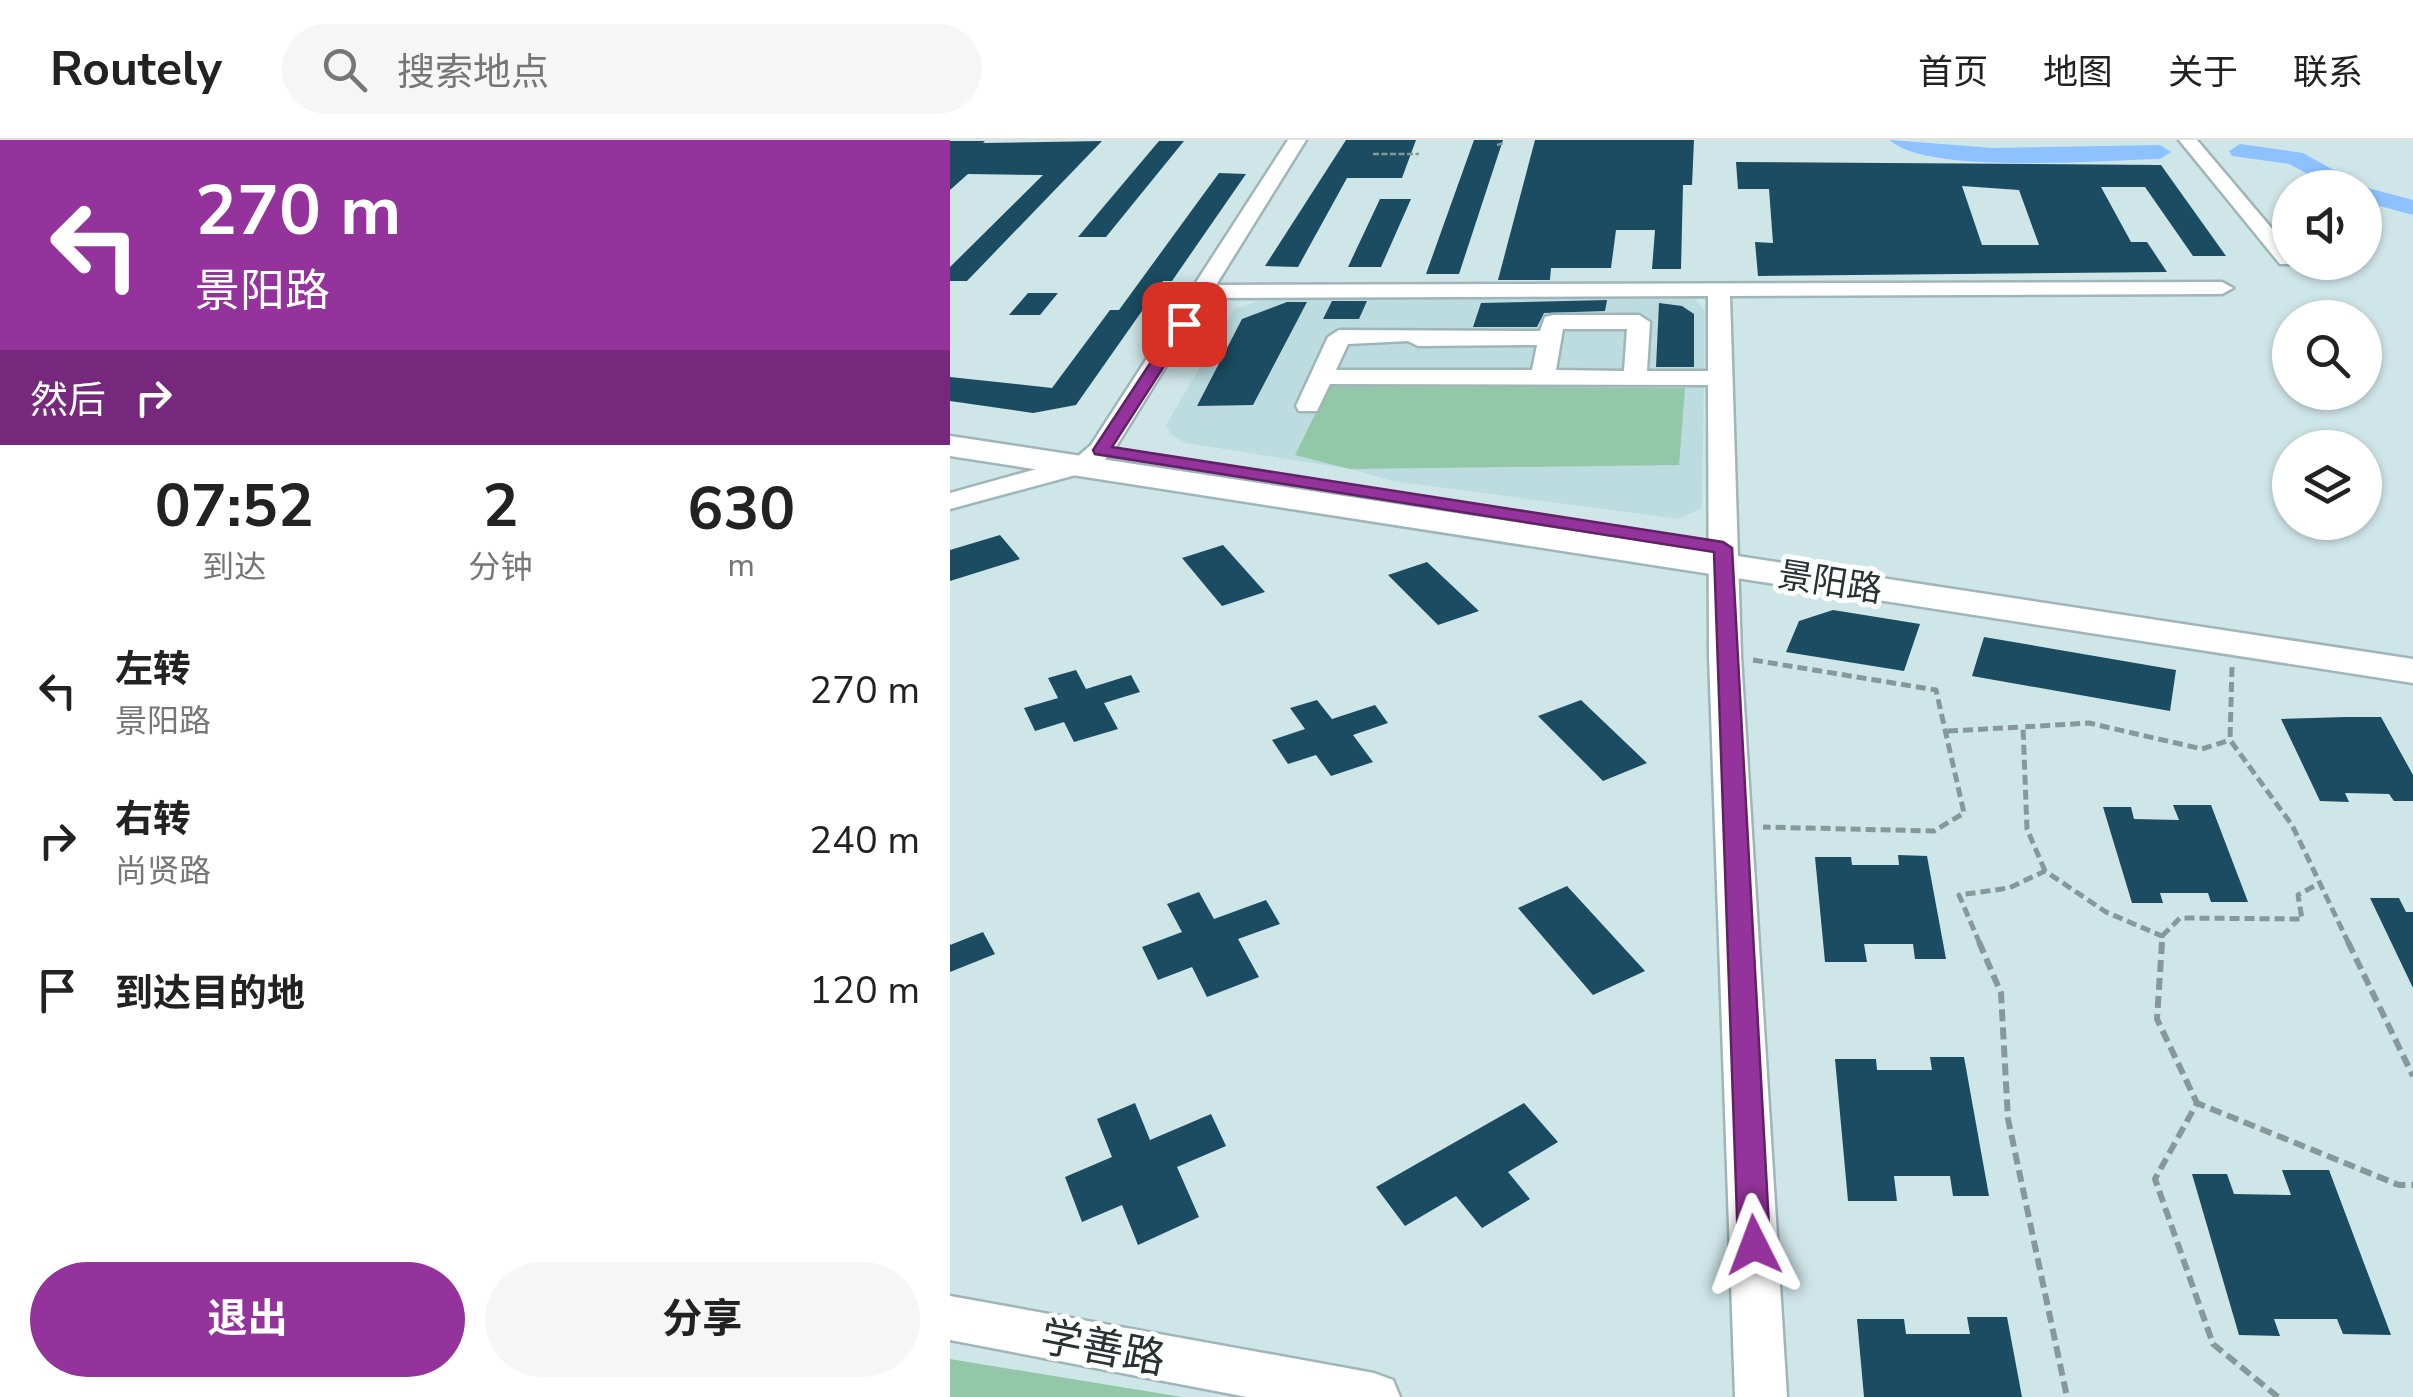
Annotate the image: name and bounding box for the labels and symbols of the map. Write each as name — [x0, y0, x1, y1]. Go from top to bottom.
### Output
pin — [1142, 282, 1227, 367]
street label: 景阳路 — [1774, 551, 1885, 614]
position arrow — [1702, 1193, 1806, 1297]
street label: 学善路 — [1035, 1308, 1170, 1388]

